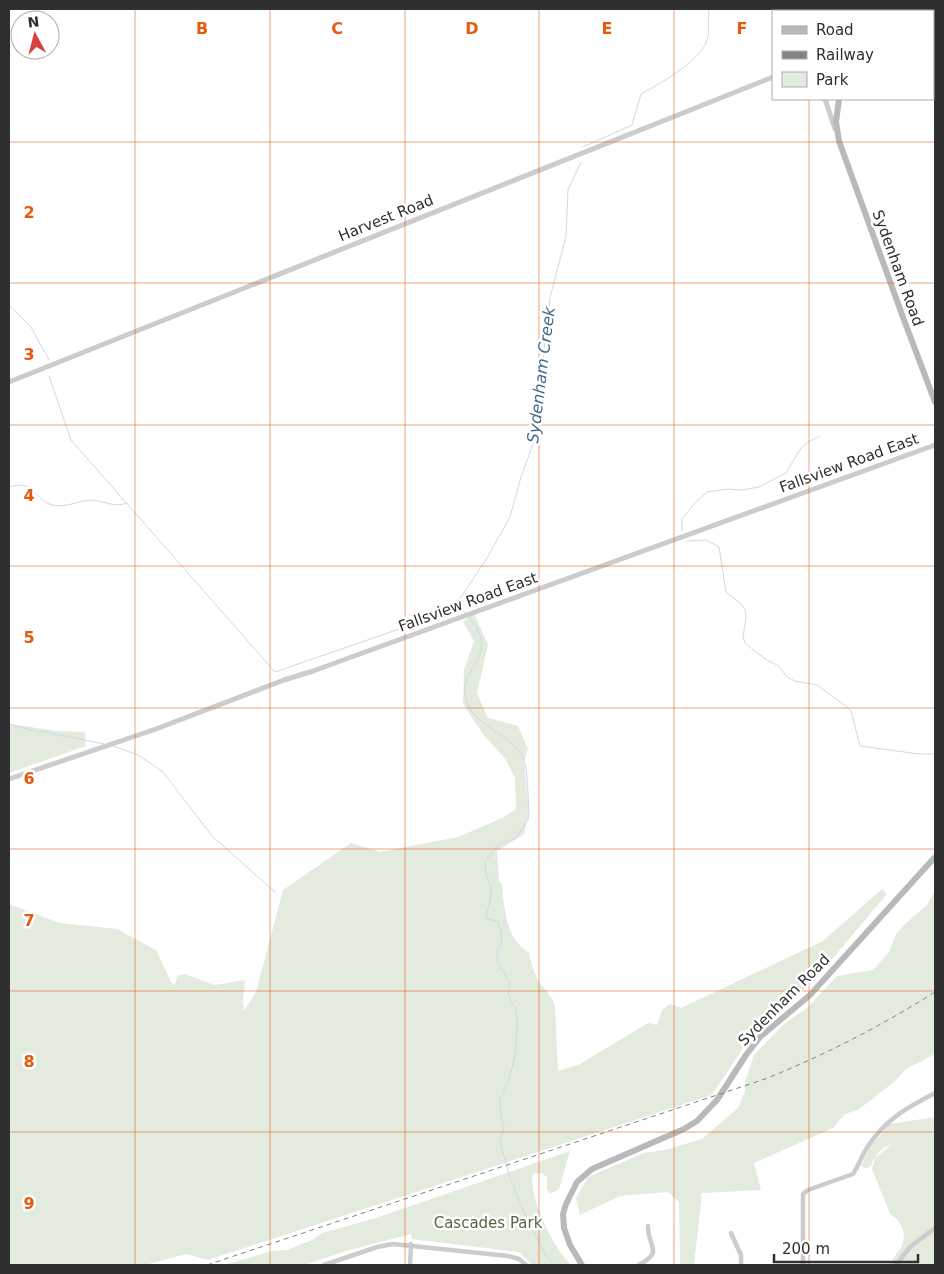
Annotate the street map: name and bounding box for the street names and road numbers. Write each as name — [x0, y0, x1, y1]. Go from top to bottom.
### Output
street label: Harvest Road — [336, 191, 436, 245]
street label: Sydenham Road — [869, 207, 927, 329]
street label: Fallsview Road East — [777, 429, 921, 497]
street label: Fallsview Road East — [396, 568, 540, 636]
street label: Sydenham Road — [734, 950, 834, 1050]

